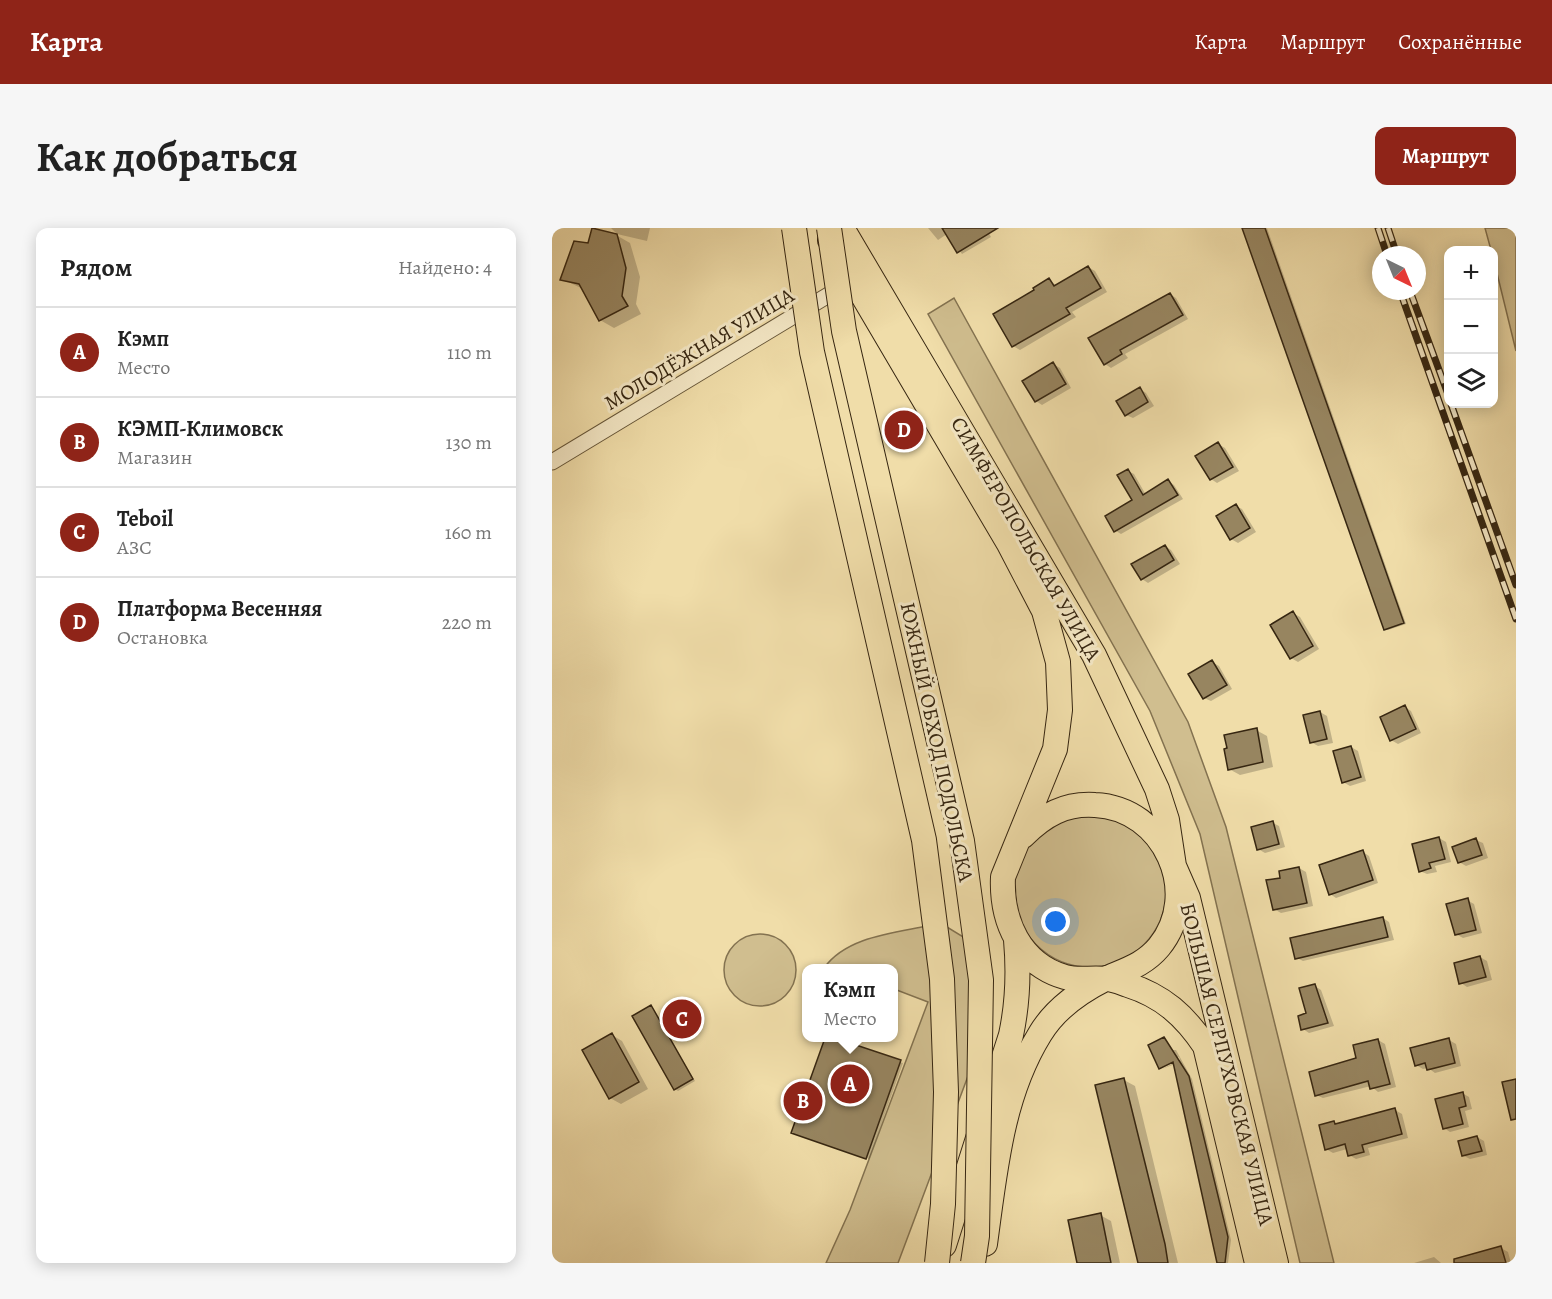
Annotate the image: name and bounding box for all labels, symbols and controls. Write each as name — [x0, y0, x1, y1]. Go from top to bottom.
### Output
text: Карта — [30, 23, 103, 61]
text: Карта — [1194, 28, 1247, 56]
text: Маршрут — [1280, 28, 1365, 56]
text: Сохранённые — [1398, 28, 1522, 56]
button: Маршрут — [1375, 127, 1516, 185]
text: Как добраться — [36, 128, 298, 185]
north arrow — [1372, 246, 1426, 300]
map controls — [1444, 246, 1498, 408]
button: + — [1444, 246, 1498, 300]
text: Рядом — [60, 250, 132, 285]
text: Найдено: 4 — [398, 254, 492, 281]
street label: МОЛОДЁЖНАЯ УЛИЦА — [599, 281, 800, 417]
button: − — [1444, 300, 1498, 354]
text: Кэмп — [117, 324, 169, 354]
text: A — [73, 339, 86, 366]
text: 110 m — [447, 339, 492, 366]
text: Место — [117, 354, 170, 381]
button: layers — [1444, 354, 1498, 408]
pin: D — [884, 408, 924, 452]
street label: СИМФЕРОПОЛЬСКАЯ УЛИЦА — [944, 412, 1108, 667]
text: КЭМП-Климовск — [117, 414, 283, 444]
text: B — [73, 429, 86, 456]
text: 130 m — [446, 429, 492, 456]
text: Магазин — [117, 444, 192, 471]
text: Teboil — [117, 504, 173, 534]
text: C — [73, 519, 86, 546]
text: 160 m — [445, 519, 492, 546]
text: АЗС — [117, 534, 152, 561]
text: Платформа Весенняя — [117, 594, 322, 624]
street label: ЮЖНЫЙ ОБХОД ПОДОЛЬСКА — [894, 600, 980, 885]
text: D — [73, 609, 86, 636]
text: 220 m — [442, 609, 492, 636]
text: Остановка — [117, 624, 208, 651]
street label: БОЛЬШАЯ СЕРПУХОВСКАЯ УЛИЦА — [1173, 900, 1281, 1229]
your location — [1041, 907, 1070, 936]
popup — [802, 964, 898, 1042]
text: Кэмп — [823, 975, 876, 1005]
pin: C — [662, 996, 702, 1042]
text: Место — [823, 1005, 877, 1032]
pin: A — [830, 1062, 870, 1106]
pin: B — [784, 1078, 822, 1124]

